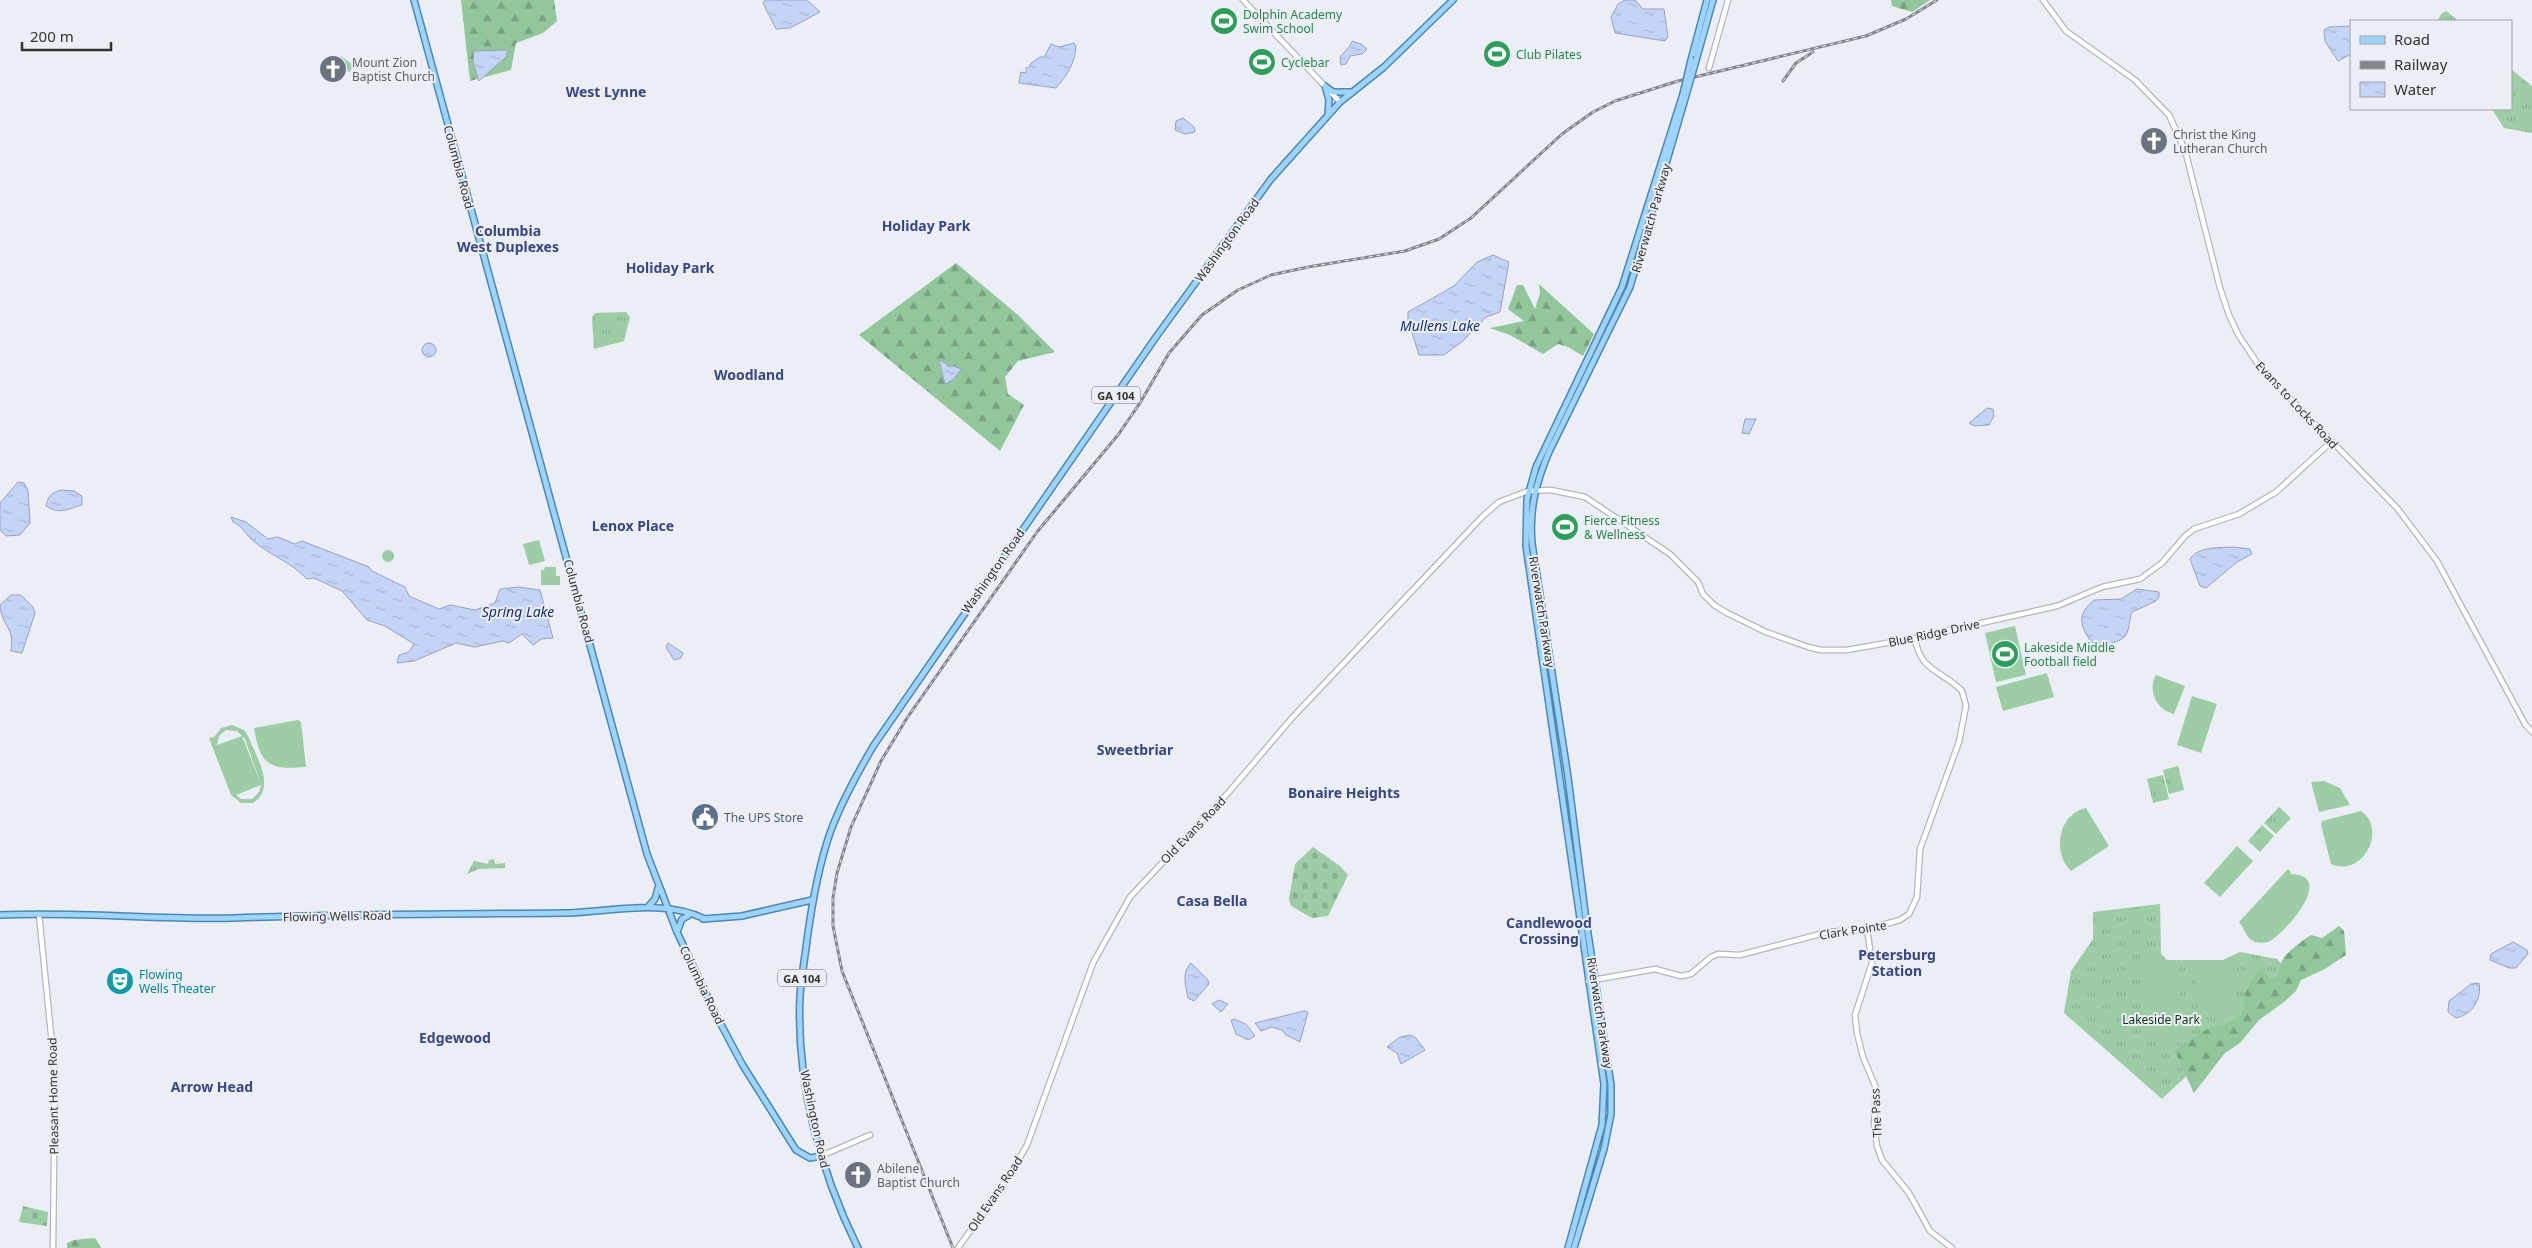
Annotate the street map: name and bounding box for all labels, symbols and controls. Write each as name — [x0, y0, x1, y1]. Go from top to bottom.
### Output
sports icon: Dolphin Academy Swim School — [1209, 6, 1239, 36]
place label: Dolphin Academy Swim School — [1243, 6, 1343, 37]
scale bar — [22, 20, 111, 52]
legend — [2350, 20, 2512, 110]
text: 200 m — [30, 26, 74, 46]
text: Road — [2394, 29, 2430, 49]
sports icon: Club Pilates — [1482, 39, 1512, 69]
place label: Club Pilates — [1516, 46, 1582, 63]
sports icon: Cyclebar — [1247, 47, 1277, 77]
church icon: Mount Zion Baptist Church — [318, 54, 348, 84]
place label: Mount Zion Baptist Church — [352, 54, 435, 85]
place label: Cyclebar — [1281, 54, 1329, 71]
text: Railway — [2394, 54, 2448, 74]
text: Water — [2394, 79, 2436, 99]
district label: West Lynne — [566, 82, 646, 101]
street label: Columbia Road — [440, 123, 478, 211]
church icon: Christ the King Lutheran Church — [2139, 126, 2169, 156]
place label: Christ the King Lutheran Church — [2173, 126, 2268, 157]
street label: Riverwatch Parkway — [1627, 161, 1675, 275]
street label: Washington Road — [1191, 195, 1263, 285]
district label: Holiday Park — [882, 216, 971, 235]
district label: Columbia West Duplexes — [457, 221, 559, 256]
district label: Holiday Park — [626, 258, 715, 277]
water label: Mullens Lake — [1400, 316, 1480, 335]
street label: Evans to Locks Road — [2252, 358, 2342, 452]
district label: Woodland — [714, 365, 784, 384]
road number: GA 104 — [1092, 386, 1140, 404]
sports icon: Fierce Fitness & Wellness — [1550, 512, 1580, 542]
place label: Fierce Fitness & Wellness — [1584, 512, 1660, 543]
district label: Lenox Place — [592, 516, 674, 535]
street label: Washington Road — [957, 525, 1029, 617]
street label: Riverwatch Parkway — [1525, 555, 1559, 670]
street label: Columbia Road — [560, 557, 598, 645]
water label: Spring Lake — [482, 602, 554, 621]
street label: Blue Ridge Drive — [1887, 615, 1982, 651]
sports icon: Lakeside Middle Football field — [1990, 639, 2020, 669]
place label: Lakeside Middle Football field — [2024, 639, 2115, 670]
district label: Sweetbriar — [1097, 740, 1174, 759]
district label: Bonaire Heights — [1288, 783, 1400, 802]
street label: Old Evans Road — [1156, 793, 1230, 867]
public building icon: The UPS Store — [690, 802, 720, 832]
place label: The UPS Store — [724, 809, 804, 826]
district label: Casa Bella — [1177, 891, 1247, 910]
street label: Flowing Wells Road — [283, 907, 391, 925]
district label: Candlewood Crossing — [1506, 913, 1592, 948]
street label: Clark Pointe — [1818, 916, 1888, 944]
street label: Columbia Road — [676, 943, 728, 1027]
district label: Petersburg Station — [1858, 945, 1936, 980]
street label: Riverwatch Parkway — [1583, 956, 1617, 1071]
theatre icon: Flowing Wells Theater — [105, 966, 135, 996]
place label: Flowing Wells Theater — [139, 966, 215, 997]
road number: GA 104 — [778, 970, 826, 986]
park label: Lakeside Park — [2122, 1011, 2200, 1028]
district label: Edgewood — [419, 1028, 491, 1047]
street label: Pleasant Home Road — [43, 1037, 63, 1155]
street label: Washington Road — [796, 1068, 834, 1170]
district label: Arrow Head — [171, 1077, 253, 1096]
street label: The Pass — [1866, 1088, 1886, 1138]
street label: Old Evans Road — [963, 1153, 1027, 1235]
church icon: Abilene Baptist Church — [843, 1160, 873, 1190]
place label: Abilene Baptist Church — [877, 1160, 960, 1191]

